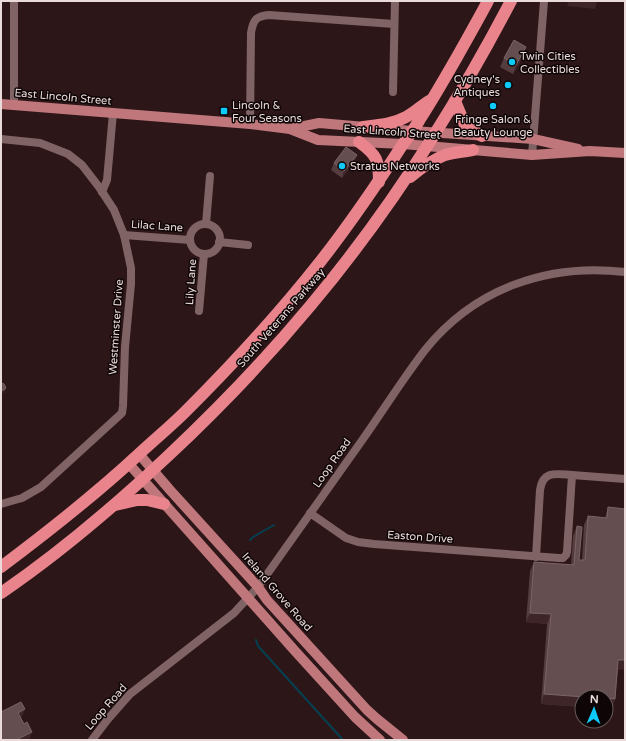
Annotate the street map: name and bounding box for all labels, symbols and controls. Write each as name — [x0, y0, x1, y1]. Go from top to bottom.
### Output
place label: Twin Cities Collectibles — [520, 50, 580, 76]
marker: Twin Cities Collectibles — [507, 57, 517, 67]
place label: Cydney's Antiques — [453, 73, 500, 99]
marker: Cydney's Antiques — [503, 80, 513, 90]
street label: East Lincoln Street — [14, 86, 112, 108]
place label: Lincoln & Four Seasons — [232, 99, 302, 125]
marker: Fringe Salon & Beauty Lounge — [488, 101, 498, 111]
marker: Lincoln & Four Seasons — [219, 106, 229, 116]
place label: Fringe Salon & Beauty Lounge — [453, 113, 533, 139]
street label: East Lincoln Street — [343, 122, 441, 142]
place label: Stratus Networks — [350, 160, 440, 173]
marker: Stratus Networks — [337, 161, 347, 171]
street label: Lilac Lane — [131, 218, 183, 234]
street label: Lily Lane — [183, 259, 199, 305]
street label: South Veterans Parkway — [234, 266, 328, 370]
street label: Westminster Drive — [106, 279, 126, 375]
street label: Loop Road — [310, 436, 354, 490]
street label: Easton Drive — [387, 528, 453, 546]
street label: Ireland Grove Road — [239, 550, 315, 634]
street label: Loop Road — [82, 681, 130, 733]
north arrow — [574, 689, 614, 729]
text: N — [590, 693, 599, 706]

